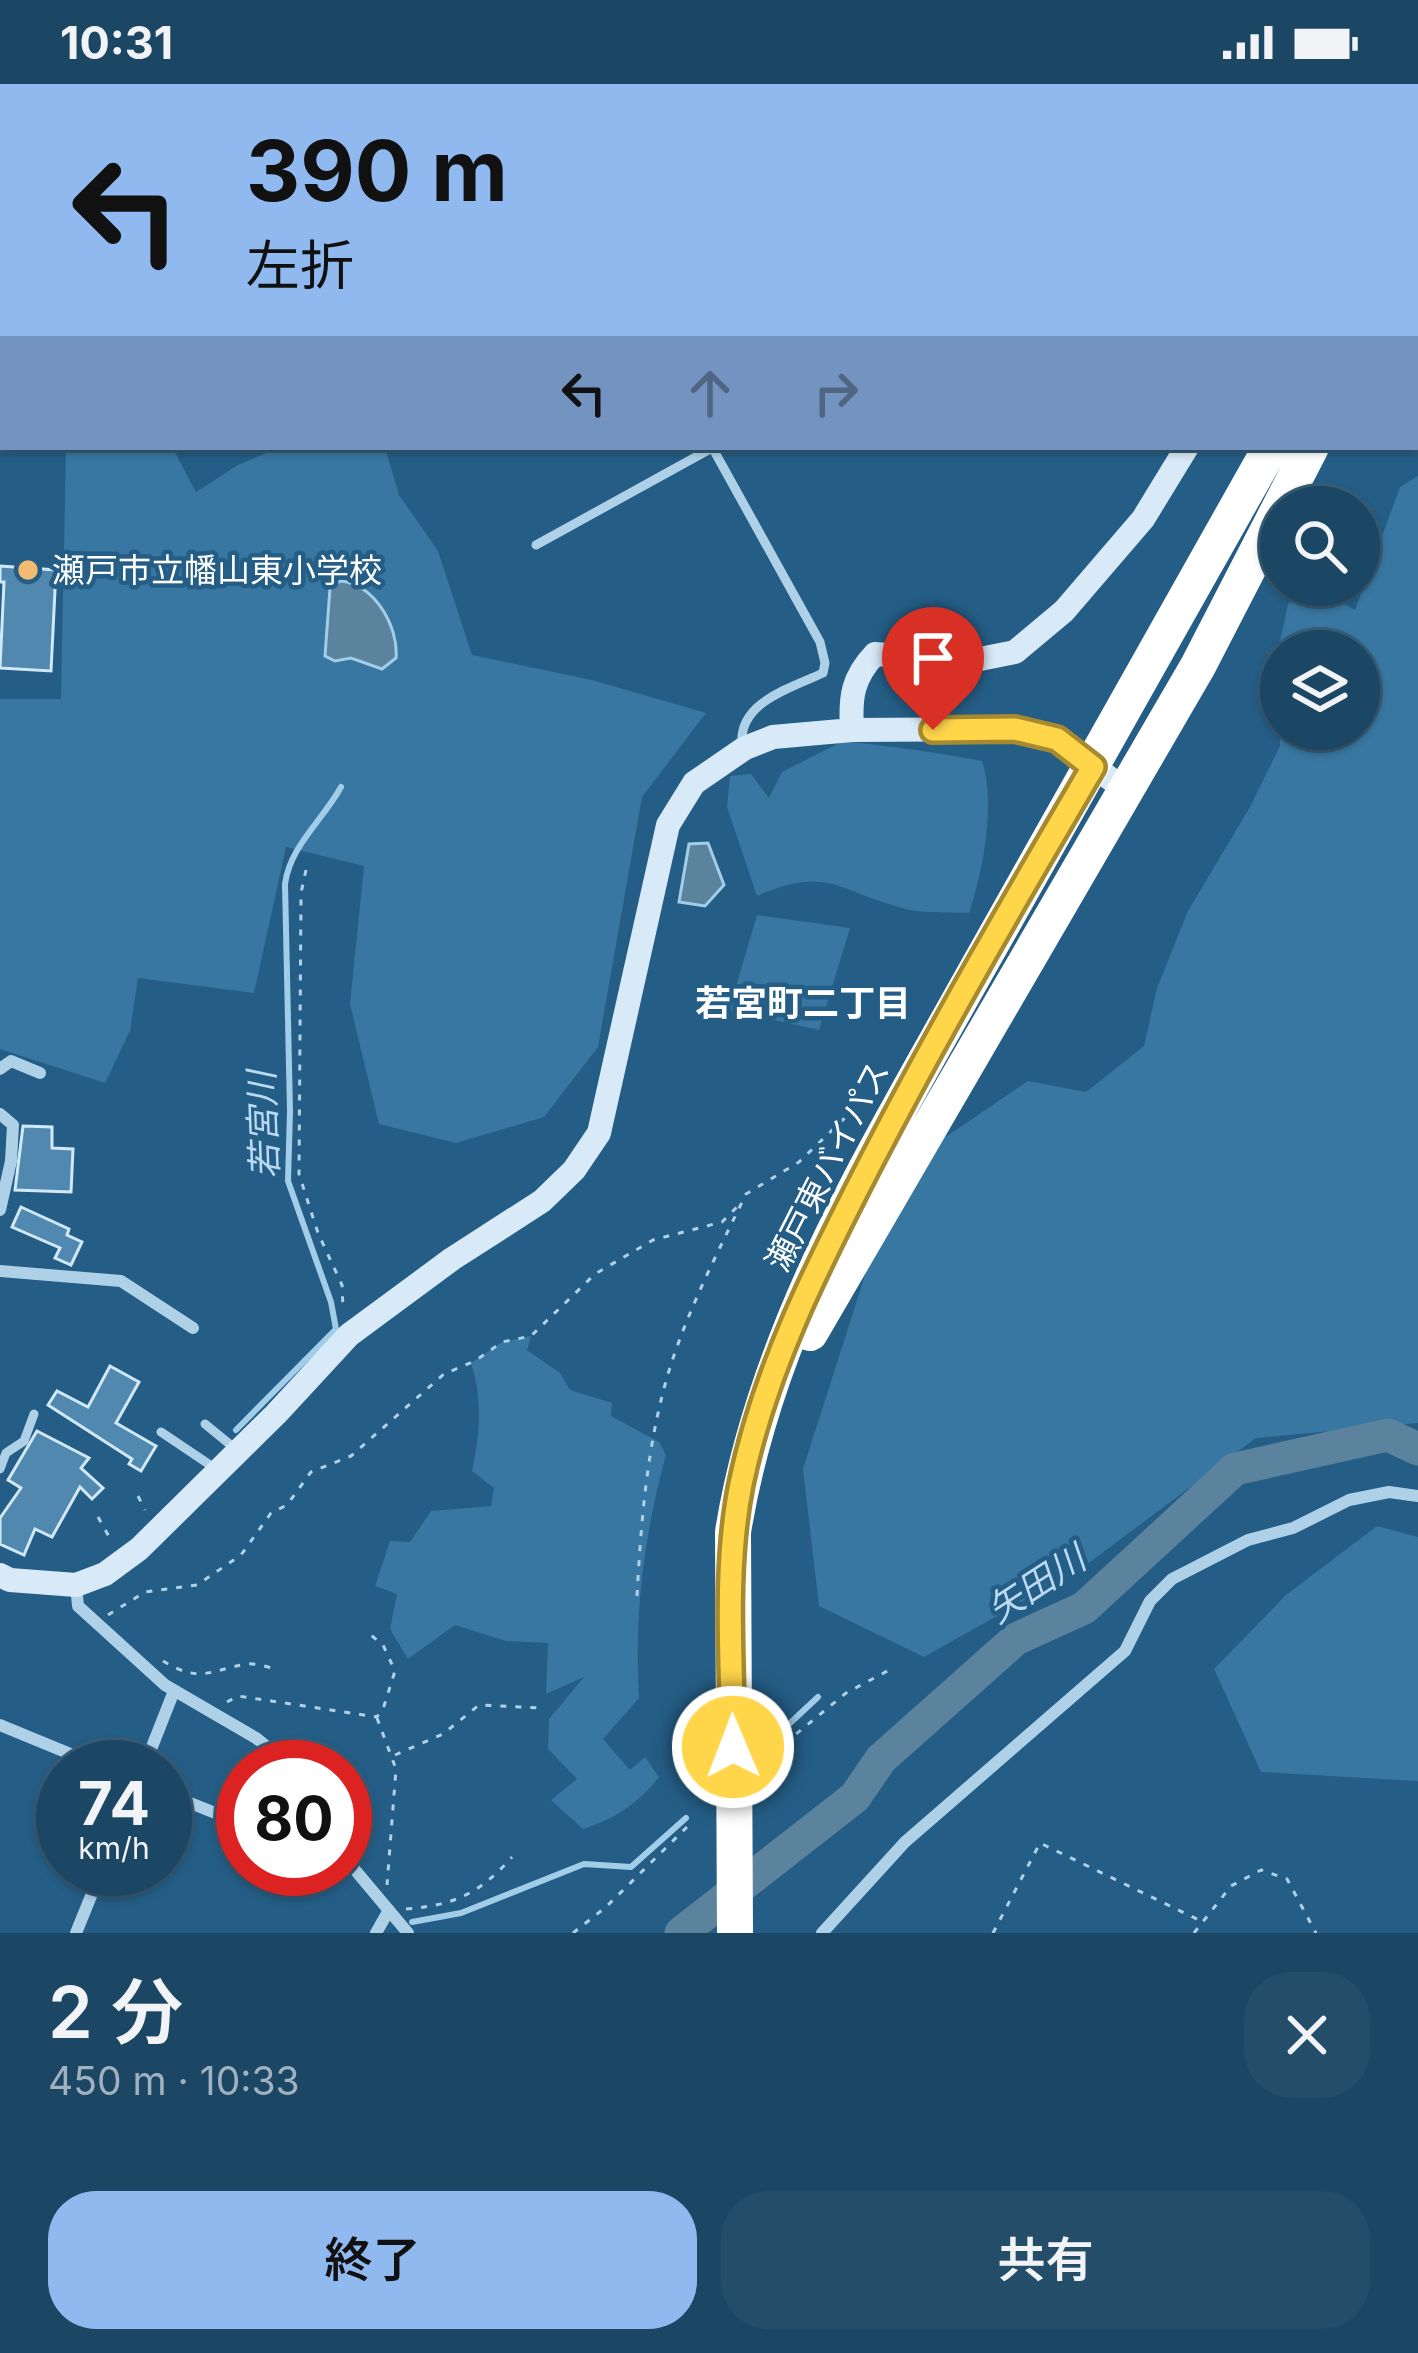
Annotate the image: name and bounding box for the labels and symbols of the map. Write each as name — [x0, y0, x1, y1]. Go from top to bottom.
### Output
place label: 瀬戸市立幡山東小学校 — [52, 550, 382, 590]
marker: 瀬戸市立幡山東小学校 — [15, 557, 41, 583]
pin — [882, 607, 984, 730]
district label: 若宮町二丁目 — [695, 981, 911, 1025]
street label: 瀬戸東バイパス — [757, 1054, 897, 1278]
water label: 若宮川 — [239, 1066, 287, 1180]
water label: 矢田川 — [979, 1534, 1097, 1632]
position arrow — [670, 1684, 796, 1810]
speed limit sign: 80 — [216, 1740, 372, 1896]

